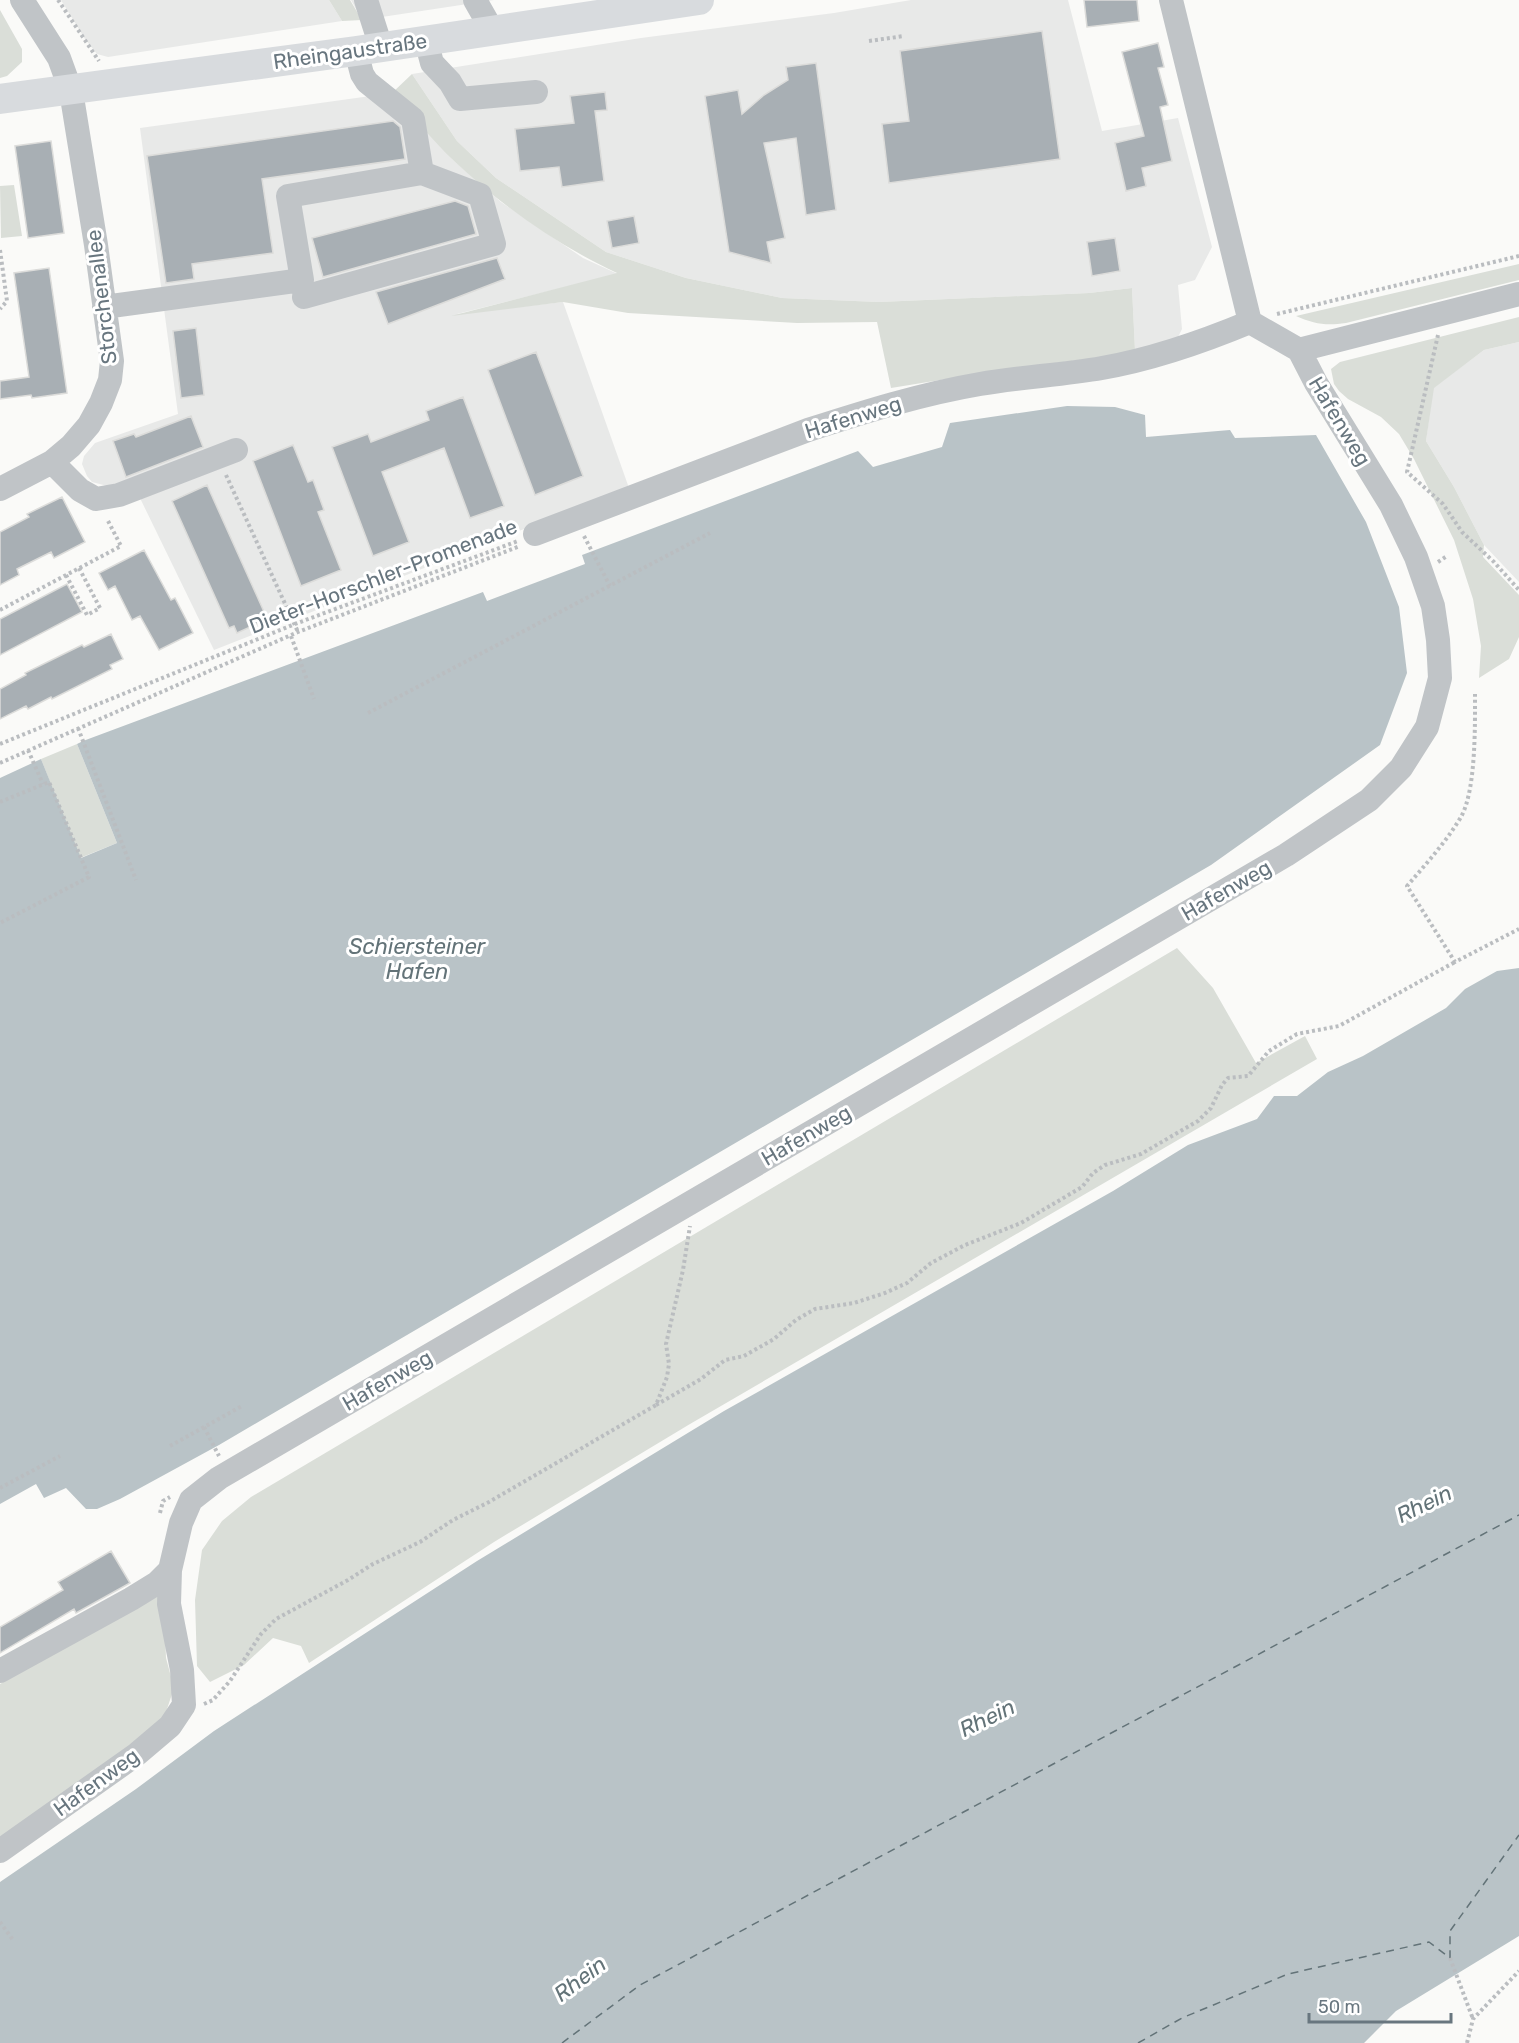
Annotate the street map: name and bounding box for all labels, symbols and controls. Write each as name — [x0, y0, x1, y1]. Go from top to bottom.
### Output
street label: Rheingaustraße — [271, 28, 429, 74]
street label: Storchenallee — [80, 228, 122, 366]
street label: Hafenweg — [1304, 372, 1376, 470]
street label: Hafenweg — [802, 390, 904, 444]
street label: Dieter-Horschler-Promenade — [246, 513, 520, 639]
street label: Hafenweg — [1177, 854, 1275, 926]
water label: Schiersteiner Hafen — [349, 933, 487, 985]
street label: Hafenweg — [757, 1099, 855, 1171]
street label: Hafenweg — [338, 1344, 436, 1416]
water label: Rhein — [1392, 1479, 1456, 1529]
water label: Rhein — [955, 1693, 1019, 1743]
street label: Hafenweg — [48, 1743, 144, 1821]
water label: Rhein — [548, 1951, 612, 2007]
scale bar — [1309, 1986, 1452, 2024]
text: 50 m — [1318, 1996, 1361, 2018]

